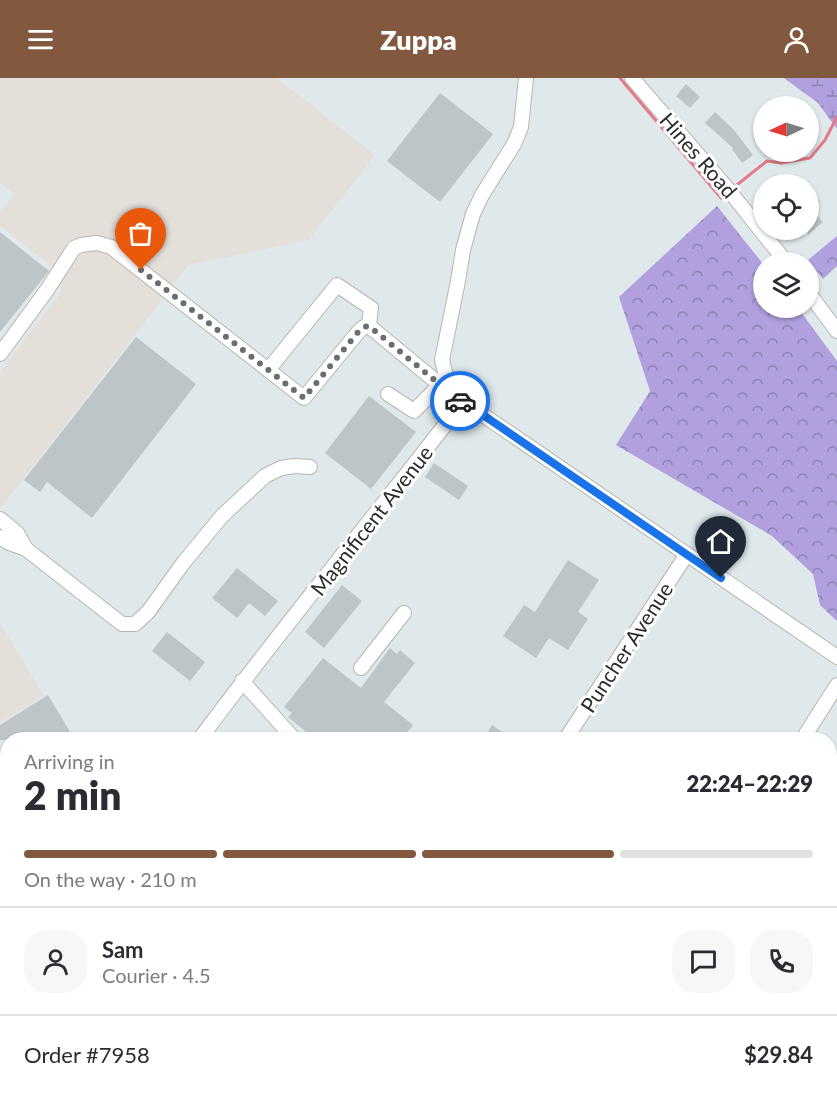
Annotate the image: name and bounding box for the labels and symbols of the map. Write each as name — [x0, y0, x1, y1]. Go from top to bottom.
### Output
north arrow — [753, 96, 819, 162]
street label: Hines Road — [655, 107, 743, 203]
pin — [115, 208, 166, 270]
courier — [430, 371, 490, 431]
street label: Magnificent Avenue — [305, 440, 437, 600]
pin — [695, 516, 746, 578]
street label: Puncher Avenue — [575, 577, 677, 717]

